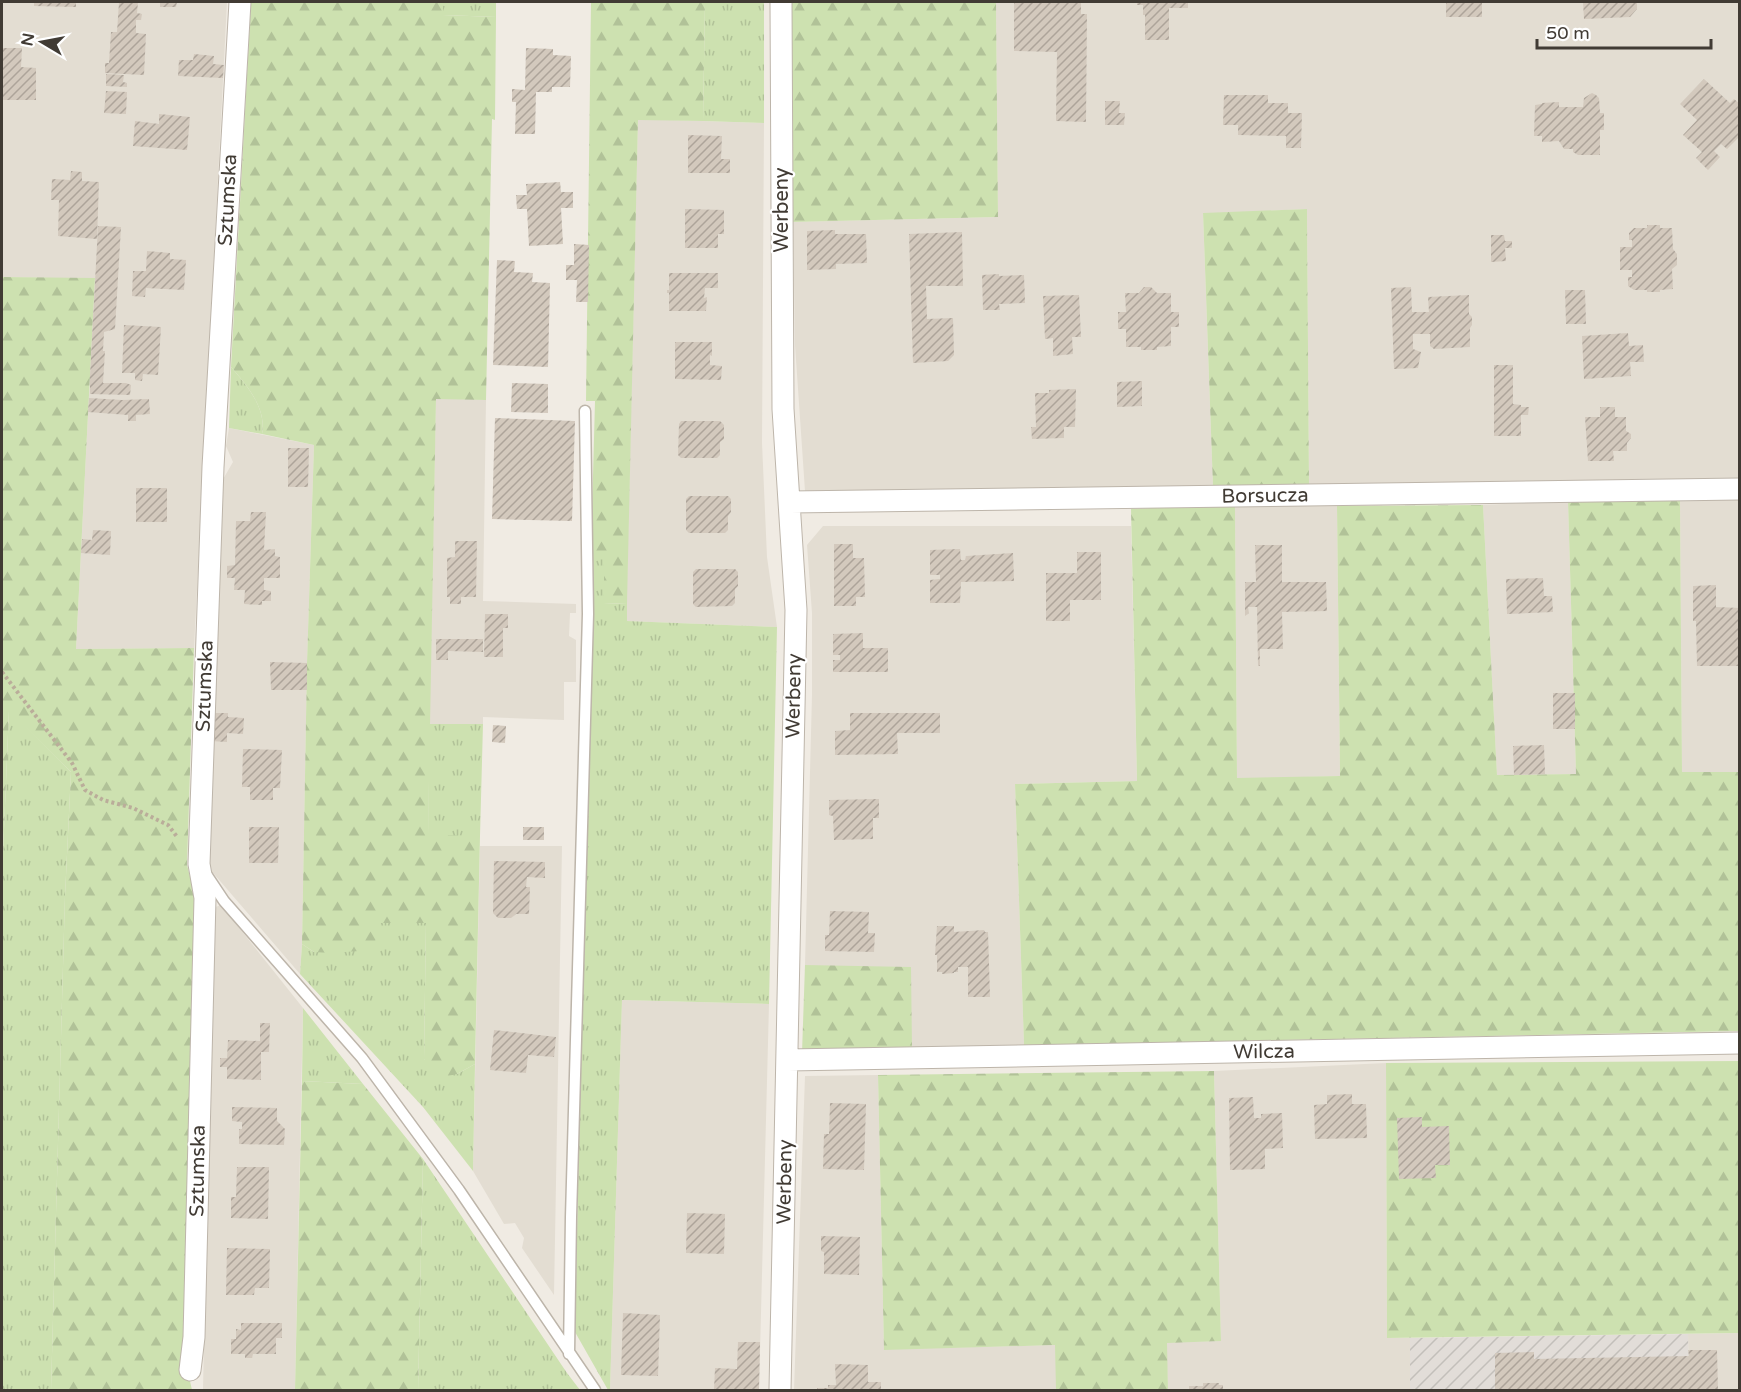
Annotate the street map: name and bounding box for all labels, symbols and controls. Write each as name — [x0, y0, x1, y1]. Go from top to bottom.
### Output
north arrow — [12, 12, 72, 72]
scale bar — [1537, 12, 1711, 50]
text: 50 m — [1546, 22, 1590, 44]
text: N — [17, 32, 39, 48]
street label: Sztumska — [214, 153, 242, 247]
street label: Werbeny — [770, 167, 794, 252]
street label: Borsucza — [1221, 483, 1309, 509]
street label: Sztumska — [191, 640, 219, 732]
street label: Werbeny — [781, 653, 807, 739]
street label: Wilcza — [1233, 1039, 1295, 1065]
street label: Sztumska — [185, 1125, 211, 1217]
street label: Werbeny — [772, 1139, 798, 1225]

